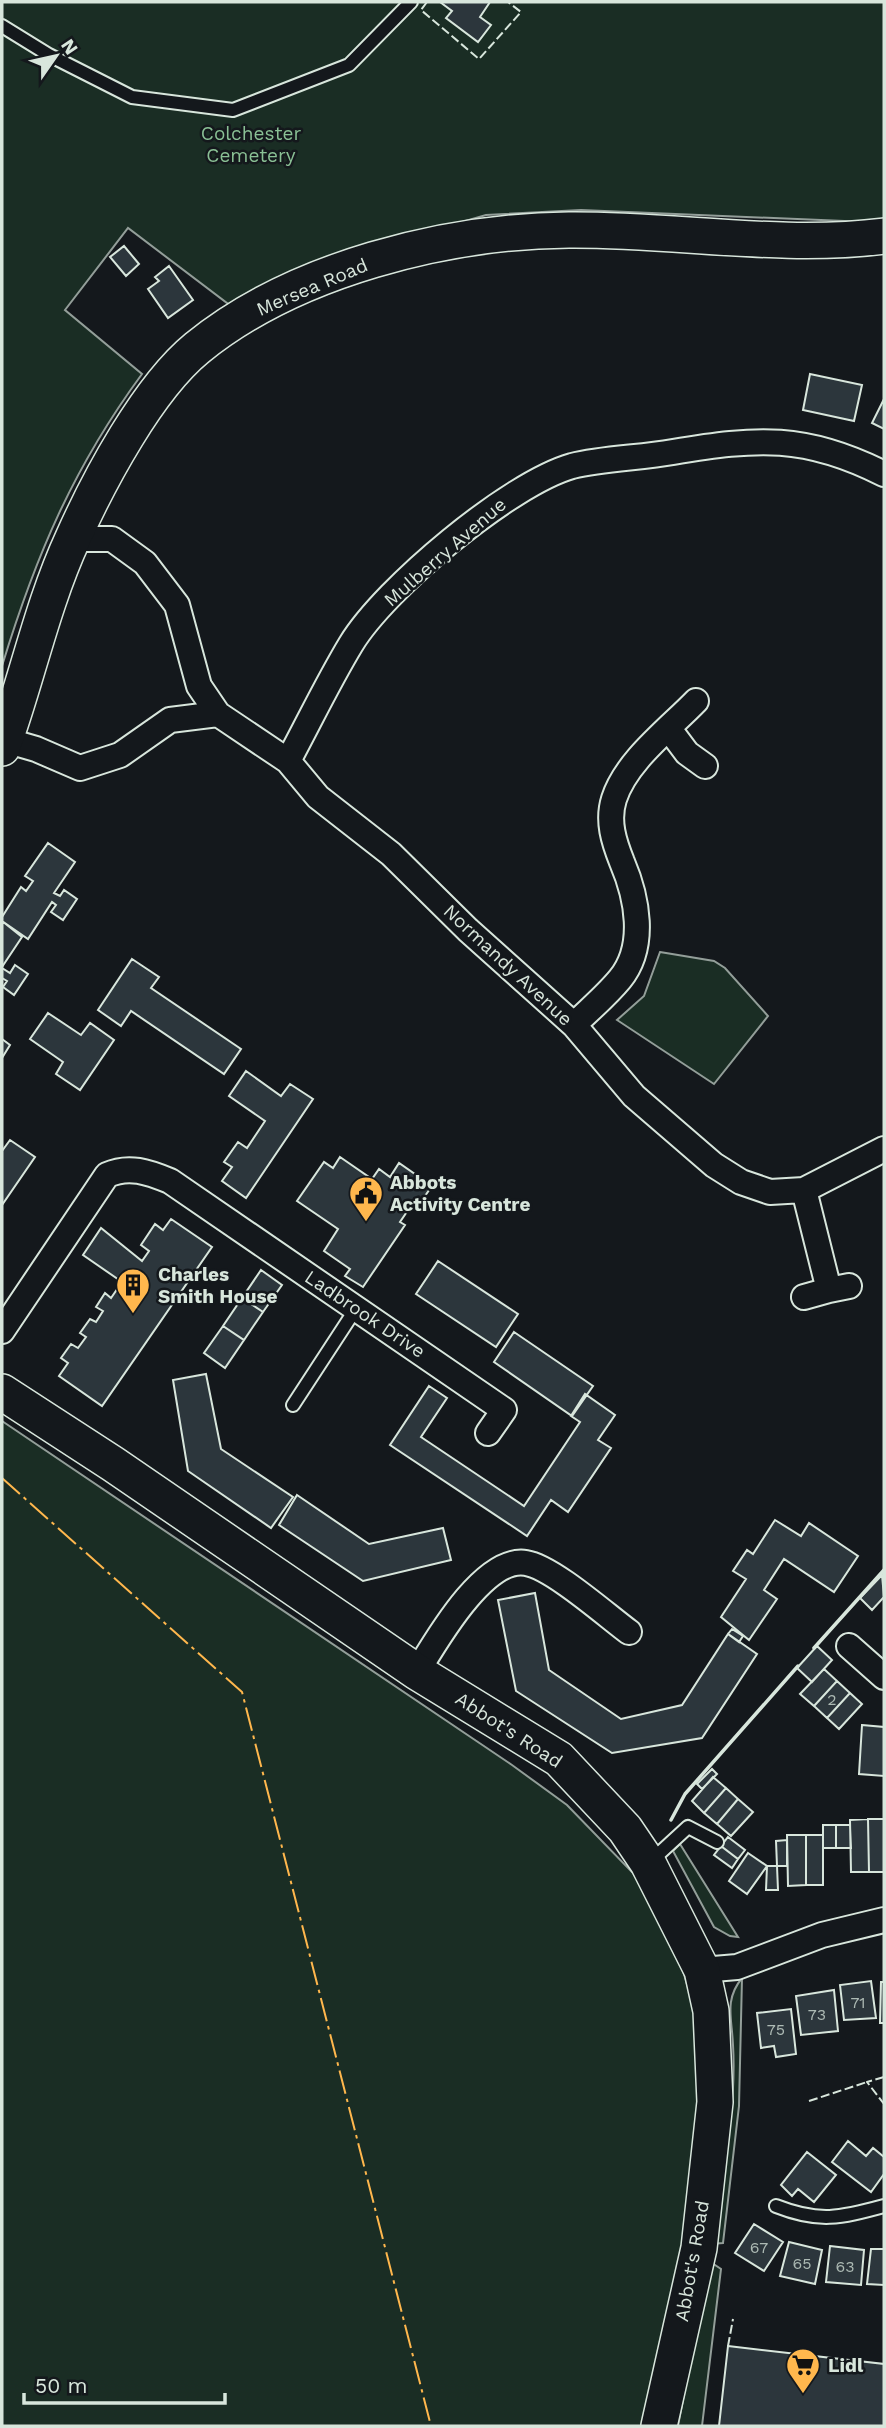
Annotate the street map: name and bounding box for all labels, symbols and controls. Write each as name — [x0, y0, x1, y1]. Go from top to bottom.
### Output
north arrow — [21, 21, 91, 91]
text: N — [56, 35, 83, 59]
park label: Colchester Cemetery — [201, 122, 301, 167]
street label: Mersea Road — [253, 253, 371, 321]
street label: Mulberry Avenue — [379, 493, 511, 611]
street label: Normandy Avenue — [439, 899, 577, 1031]
place label: Abbots Activity Centre — [390, 1171, 530, 1216]
public building icon: Abbots Activity Centre — [347, 1174, 385, 1223]
place label: Charles Smith House — [158, 1263, 278, 1308]
street label: Ladbrook Drive — [300, 1265, 430, 1363]
building icon: Charles Smith House — [114, 1266, 152, 1315]
street label: Abbot's Road — [451, 1687, 567, 1773]
house number: 2 — [827, 1690, 837, 1709]
house number: 71 — [850, 1993, 866, 2012]
house number: 73 — [808, 2005, 826, 2024]
house number: 75 — [767, 2020, 785, 2039]
street label: Abbot's Road — [670, 2199, 714, 2323]
house number: 67 — [750, 2238, 768, 2257]
house number: 65 — [792, 2254, 812, 2273]
house number: 63 — [835, 2257, 855, 2276]
supermarket icon: Lidl — [784, 2346, 822, 2395]
place label: Lidl — [828, 2354, 864, 2377]
scale bar — [24, 2362, 226, 2406]
text: 50 m — [35, 2373, 87, 2398]

